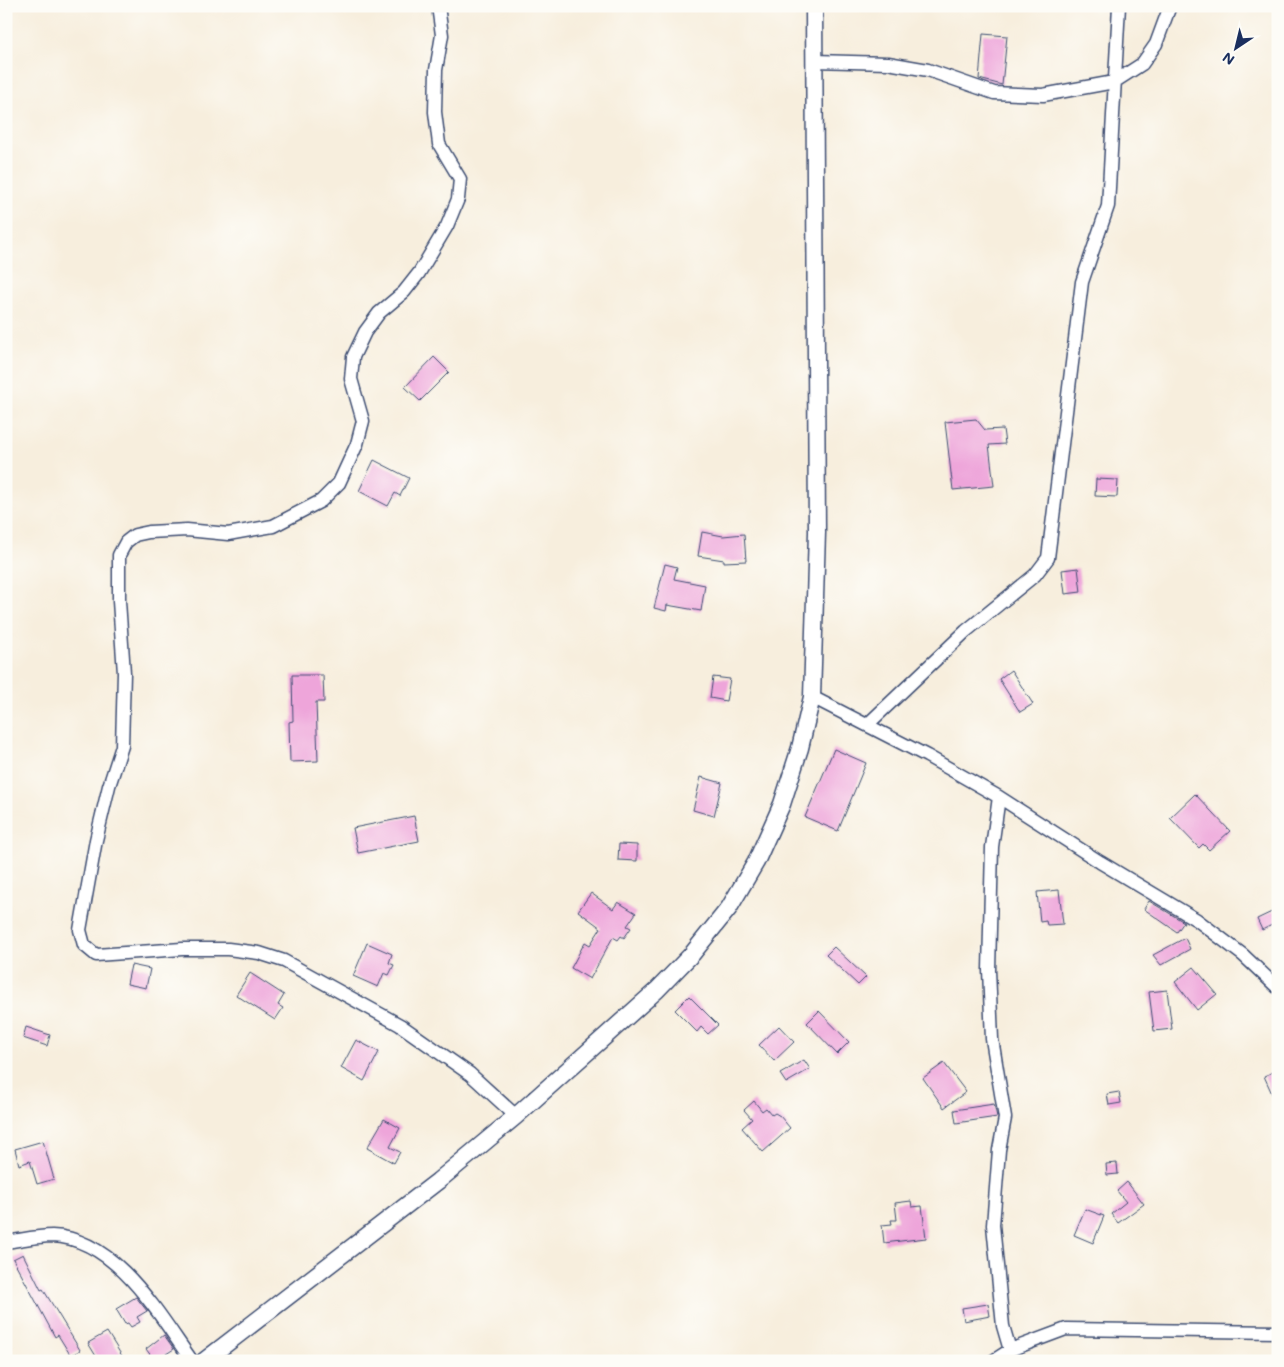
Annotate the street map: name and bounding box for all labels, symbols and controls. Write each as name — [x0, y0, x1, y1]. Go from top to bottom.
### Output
north arrow — [1212, 22, 1262, 72]
text: N — [1218, 48, 1238, 70]

